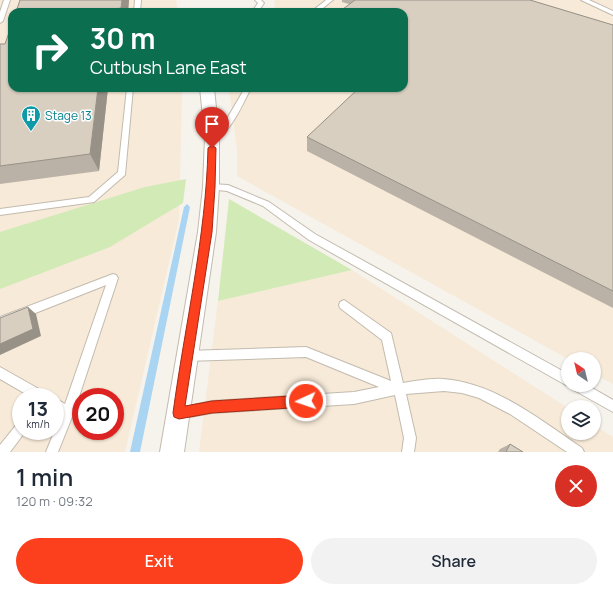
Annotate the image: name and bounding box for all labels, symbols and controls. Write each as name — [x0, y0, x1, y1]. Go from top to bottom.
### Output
text: 30 m — [90, 19, 155, 57]
icon: right — [24, 24, 76, 76]
text: Cutbush Lane East — [90, 55, 247, 79]
building icon: Stage 13 — [20, 104, 42, 132]
place label: Stage 13 — [45, 107, 92, 124]
pin — [195, 107, 229, 148]
icon: arrive — [201, 113, 223, 135]
north arrow — [561, 352, 601, 392]
map controls — [561, 352, 601, 440]
position arrow — [285, 380, 327, 422]
speed limit sign: 20 — [72, 388, 124, 440]
text: 13 — [28, 395, 48, 422]
button: layers — [561, 400, 601, 440]
text: km/h — [26, 417, 50, 431]
text: 1 min — [16, 460, 73, 493]
button: close — [555, 465, 597, 507]
text: 120 m · 09:32 — [16, 492, 93, 510]
button: Exit — [16, 538, 303, 584]
button: Share — [311, 538, 597, 584]

